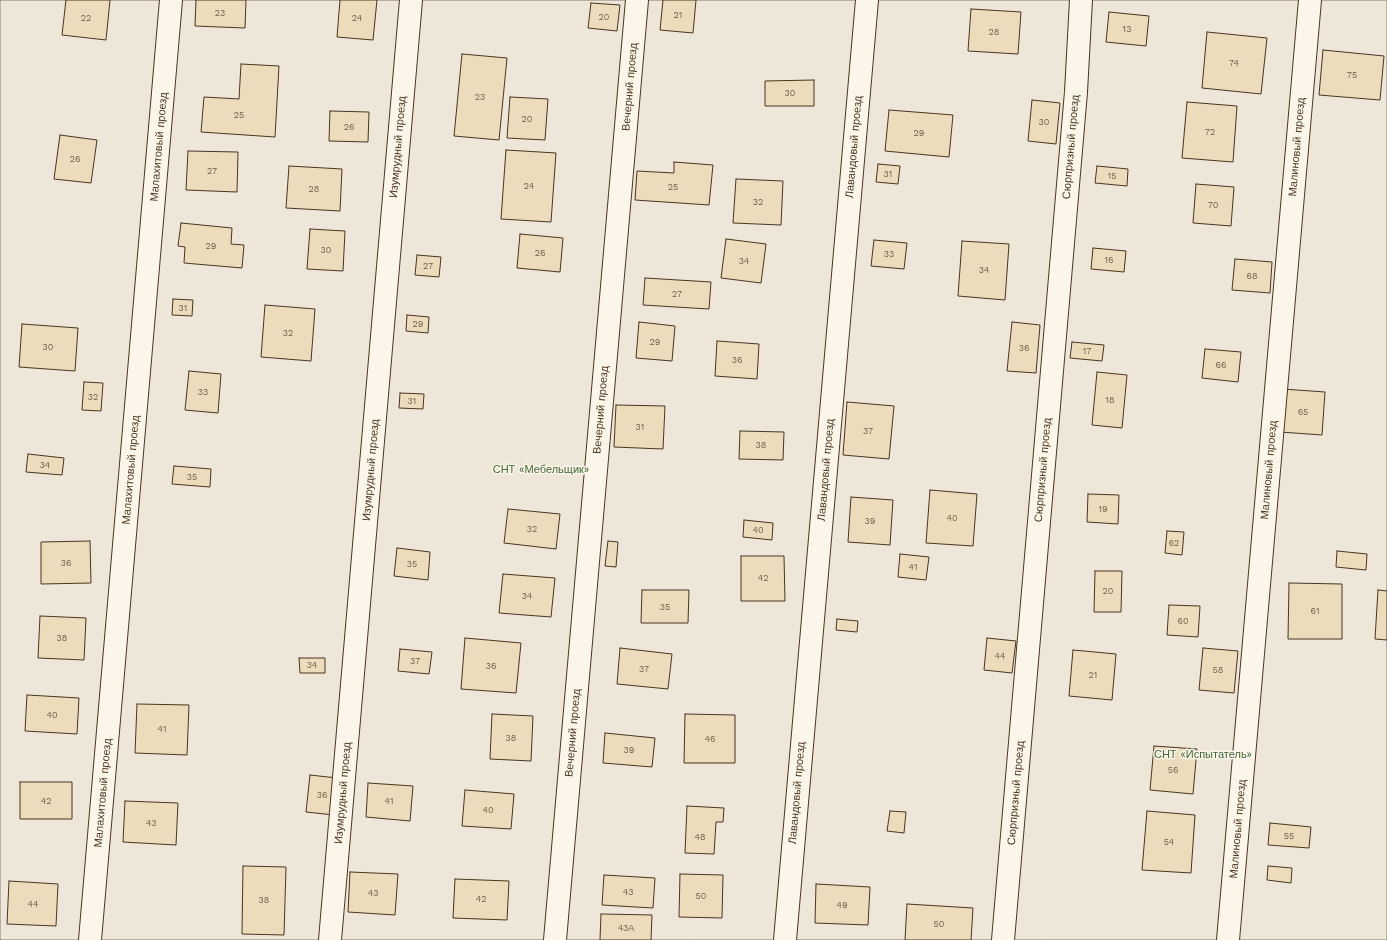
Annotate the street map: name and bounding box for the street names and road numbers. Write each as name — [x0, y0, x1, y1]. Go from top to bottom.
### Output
street label: Вечерний проезд — [620, 42, 640, 132]
street label: Малахитовый проезд — [148, 92, 170, 202]
street label: Сюрпризный проезд — [1060, 94, 1082, 200]
street label: Изумрудный проезд — [387, 95, 409, 199]
street label: Лавандовый проезд — [843, 95, 865, 199]
street label: Малиновый проезд — [1286, 97, 1308, 197]
street label: Вечерний проезд — [591, 365, 611, 455]
street label: Малахитовый проезд — [120, 415, 142, 525]
street label: Сюрпризный проезд — [1032, 417, 1054, 523]
street label: Изумрудный проезд — [360, 418, 382, 522]
street label: Лавандовый проезд — [815, 418, 837, 522]
street label: Малиновый проезд — [1258, 420, 1280, 520]
street label: Вечерний проезд — [563, 688, 583, 778]
street label: Малахитовый проезд — [92, 738, 114, 848]
street label: Сюрпризный проезд — [1005, 740, 1027, 846]
street label: Изумрудный проезд — [332, 741, 354, 845]
street label: Лавандовый проезд — [786, 741, 808, 845]
street label: Малиновый проезд — [1227, 779, 1249, 879]

